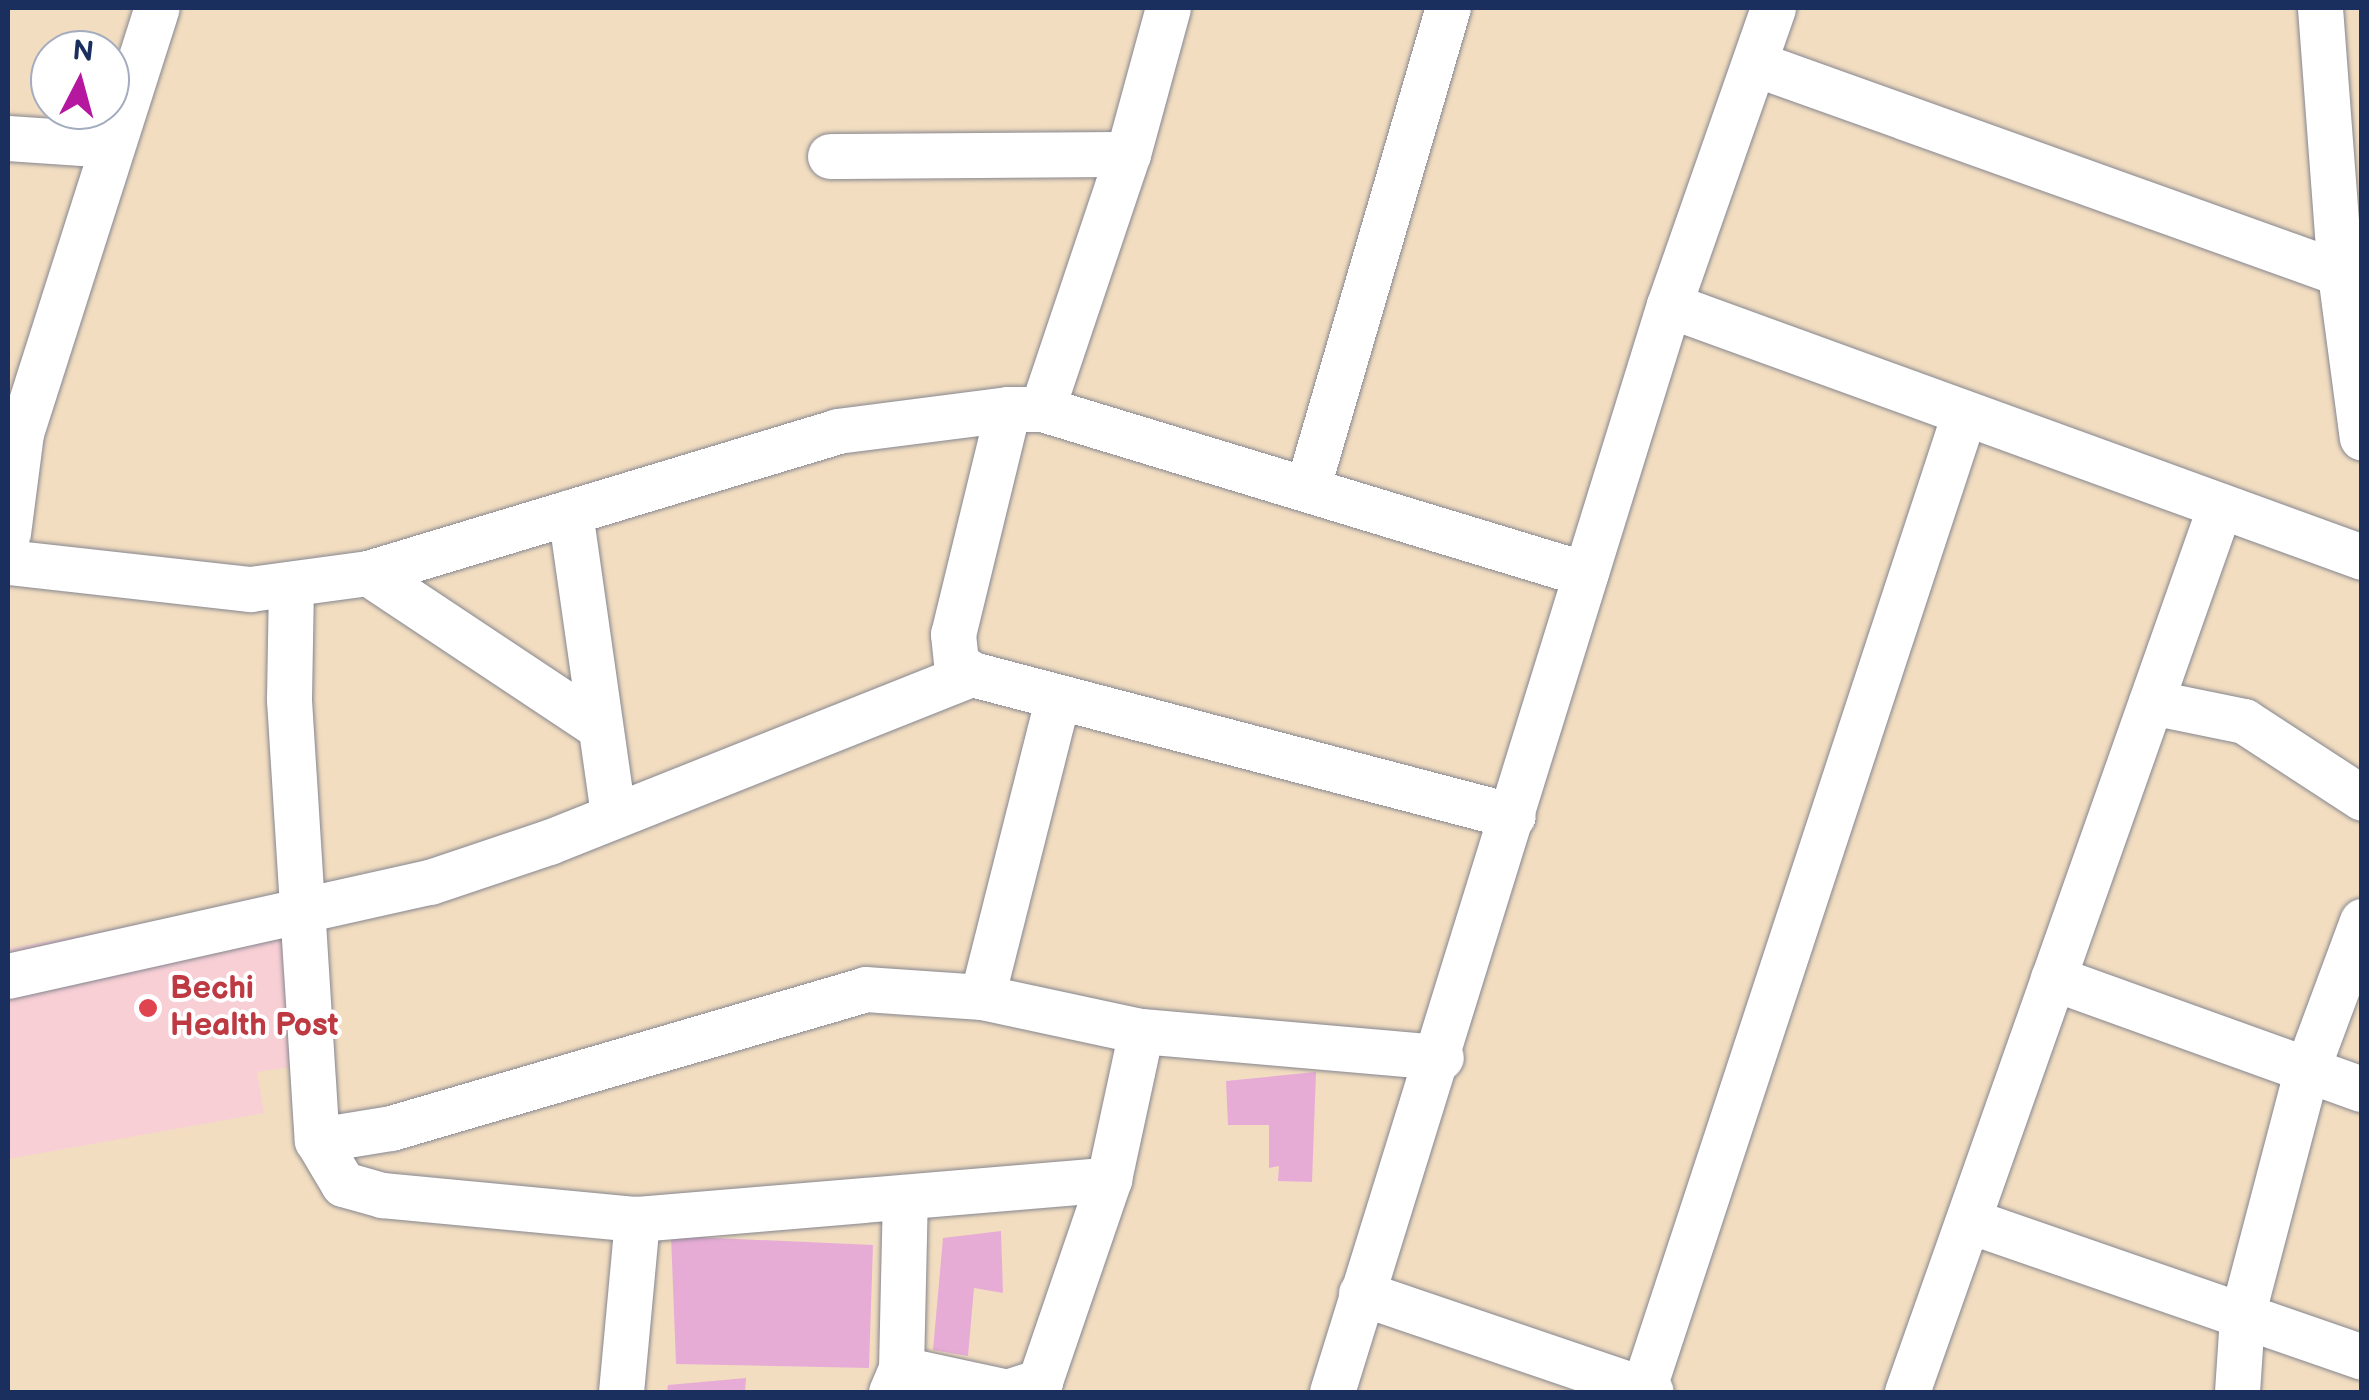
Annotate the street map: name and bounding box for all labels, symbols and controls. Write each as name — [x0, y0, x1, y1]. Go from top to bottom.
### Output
north arrow — [30, 30, 130, 130]
text: N — [71, 34, 95, 69]
place label: Bechi Health Post — [170, 971, 339, 1046]
marker: Bechi Health Post — [135, 995, 161, 1021]

